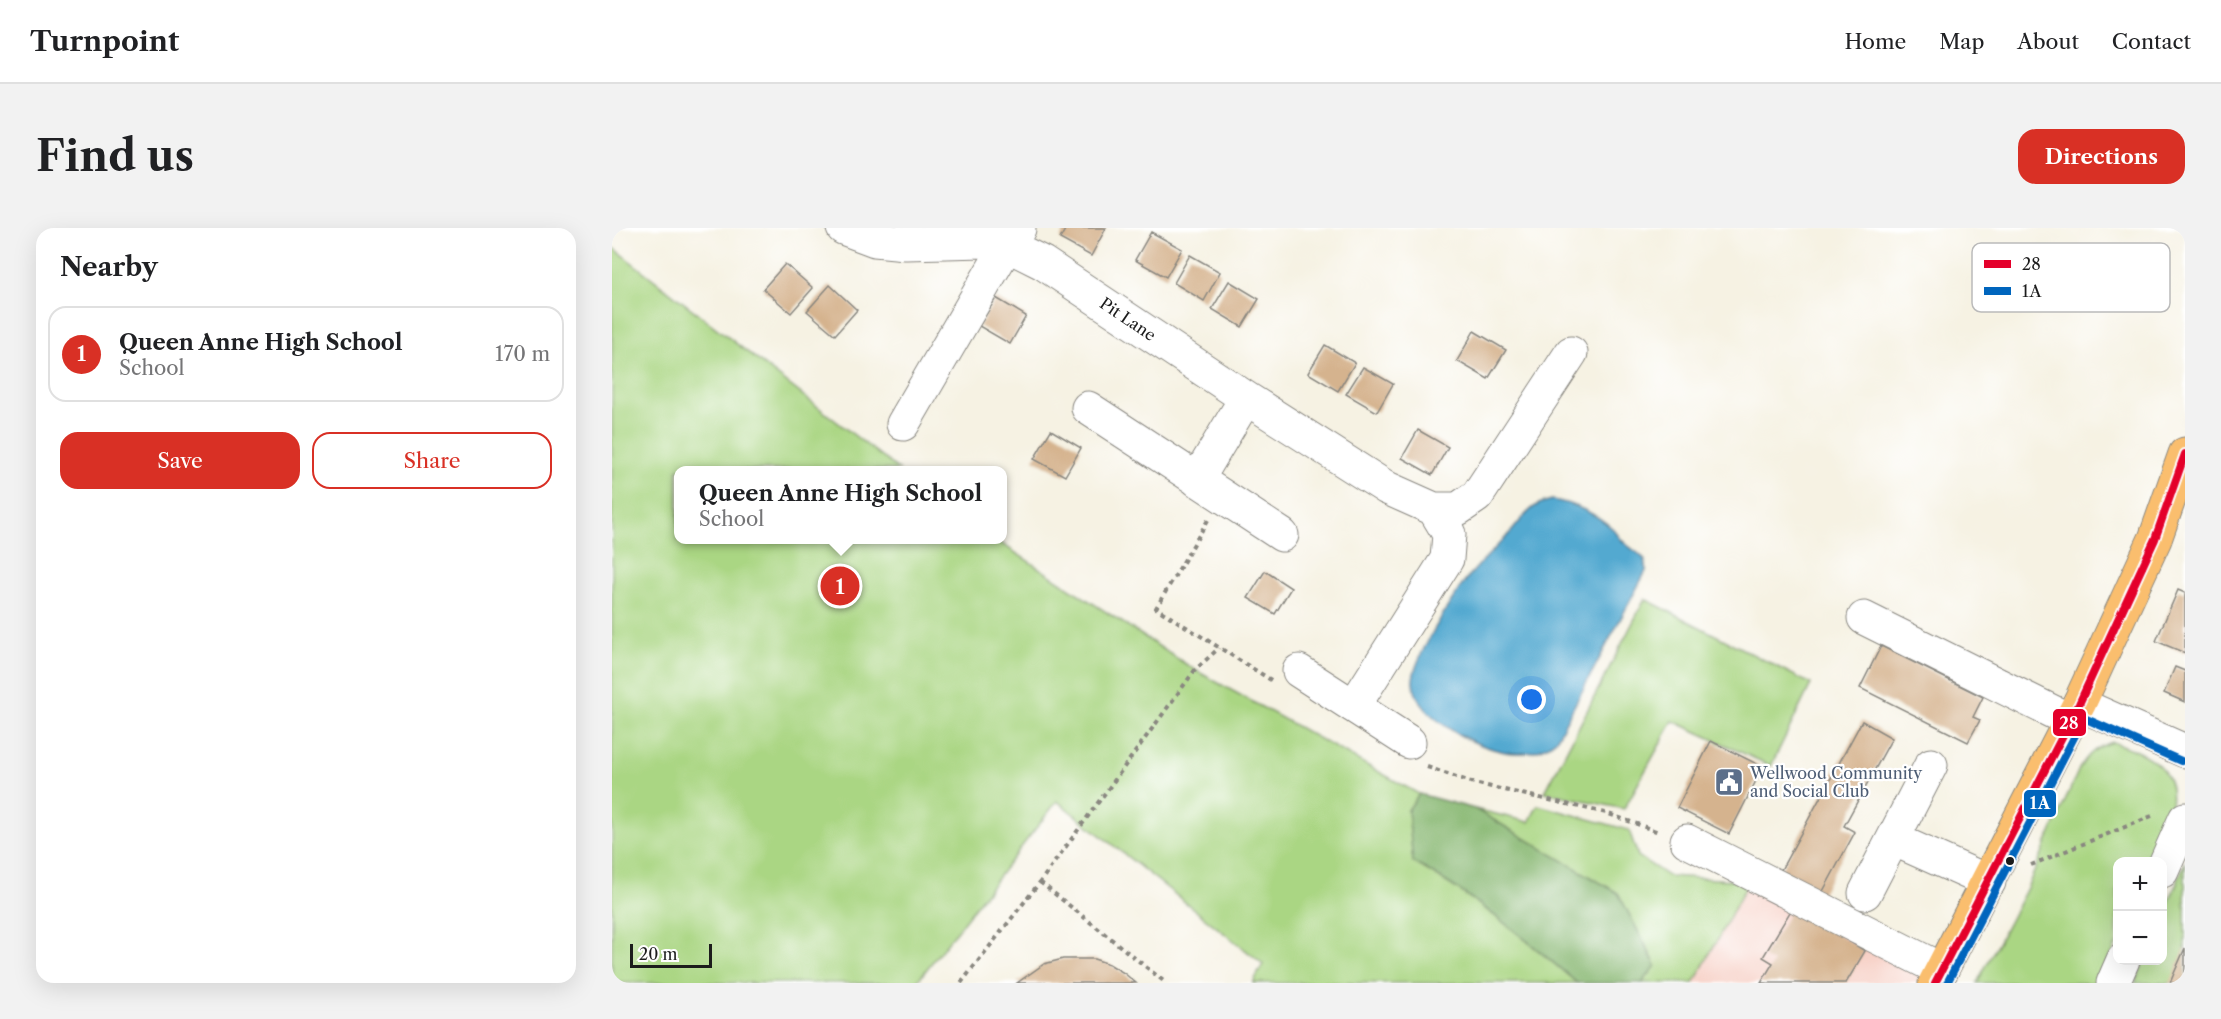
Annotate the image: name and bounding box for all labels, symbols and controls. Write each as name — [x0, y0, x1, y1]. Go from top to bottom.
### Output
text: Turnpoint — [30, 24, 179, 58]
text: Home — [1845, 29, 1906, 54]
text: Map — [1939, 29, 1984, 54]
text: About — [2017, 29, 2079, 54]
text: Contact — [2112, 29, 2191, 54]
button: Directions — [2018, 129, 2185, 184]
text: Find us — [36, 130, 194, 182]
legend — [1972, 243, 2170, 312]
text: Nearby — [60, 251, 158, 283]
text: 28 — [2022, 254, 2041, 274]
text: 1A — [2022, 281, 2042, 301]
street label: Pit Lane — [1096, 293, 1160, 345]
text: Queen Anne High School — [119, 329, 403, 356]
text: 1 — [77, 342, 86, 366]
text: 170 m — [495, 342, 550, 366]
text: School — [119, 356, 184, 380]
button: Save — [60, 432, 300, 489]
button: Share — [312, 432, 552, 489]
popup — [674, 466, 1007, 544]
text: Queen Anne High School — [699, 480, 982, 507]
text: School — [699, 507, 764, 531]
pin: 1 — [820, 564, 860, 608]
your location — [1517, 685, 1546, 714]
line badge: 28 — [2052, 708, 2087, 737]
text: 28 — [2059, 713, 2079, 733]
place label: Wellwood Community and Social Club — [1749, 763, 1923, 801]
public building icon: Wellwood Community and Social Club — [1713, 766, 1745, 798]
line badge: 1A — [2023, 789, 2057, 818]
text: 1A — [2030, 793, 2051, 813]
unlabelled marker — [2004, 855, 2016, 867]
map controls — [2113, 857, 2167, 965]
button: + — [2113, 857, 2167, 911]
button: − — [2113, 911, 2167, 965]
scale bar — [630, 941, 712, 968]
text: 20 m — [639, 944, 678, 964]

